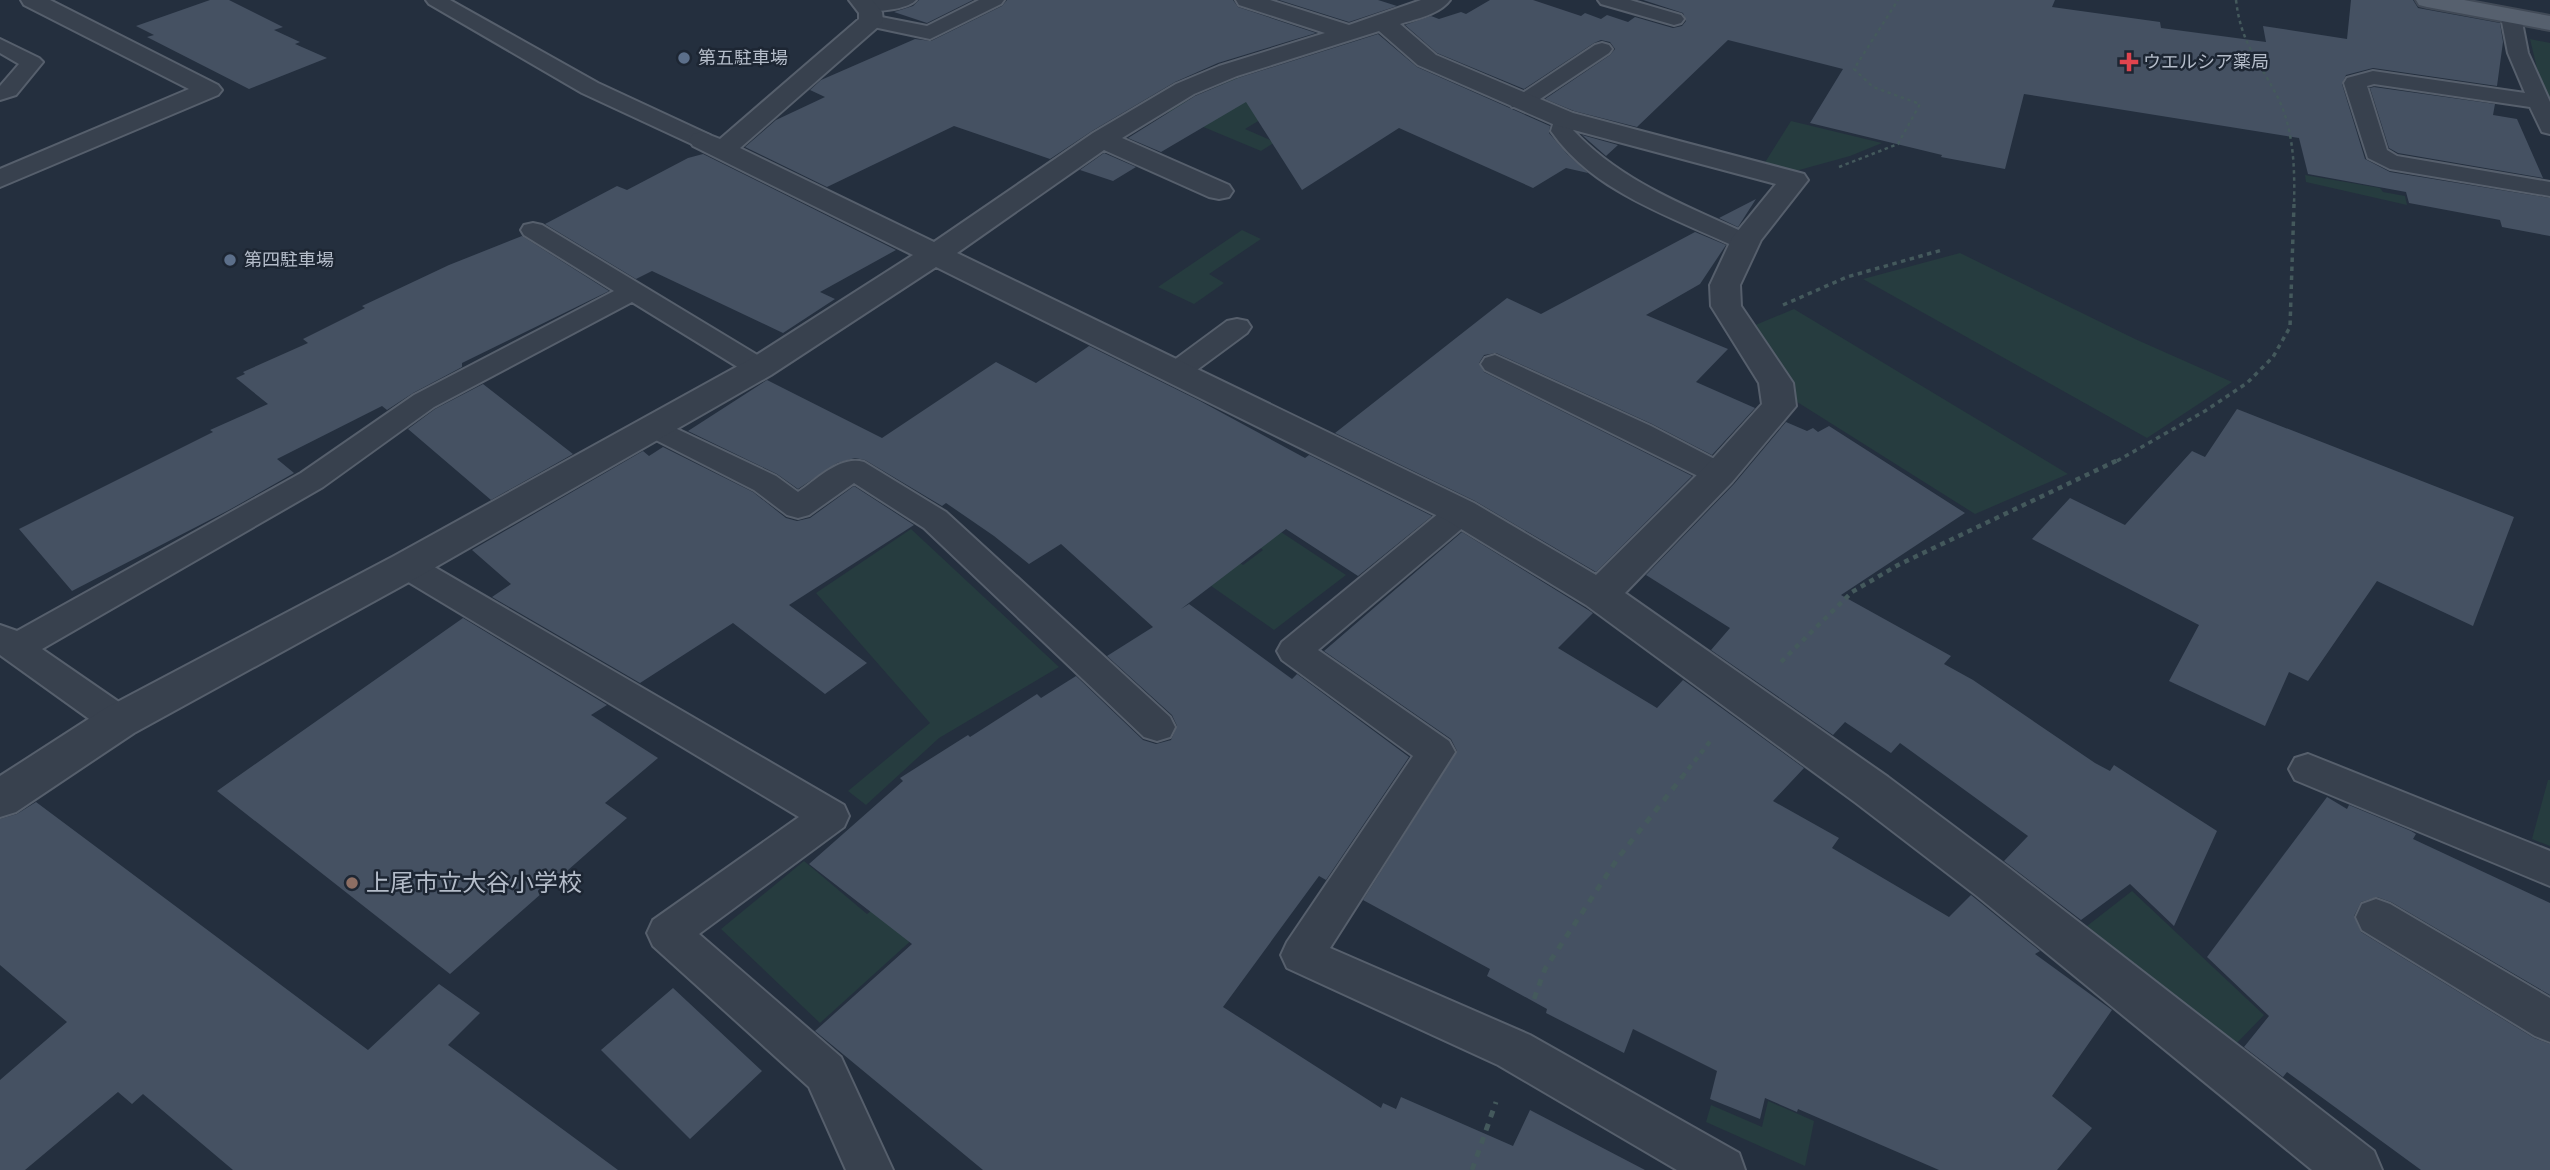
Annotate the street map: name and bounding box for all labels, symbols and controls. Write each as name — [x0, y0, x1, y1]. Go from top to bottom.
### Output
place label: 第五駐車場 — [698, 46, 788, 70]
marker: 第五駐車場 — [676, 50, 692, 66]
place label: ウエルシア薬局 — [2143, 50, 2269, 74]
marker: ウエルシア薬局 — [2121, 54, 2137, 70]
place label: 第四駐車場 — [244, 248, 334, 272]
marker: 第四駐車場 — [222, 252, 238, 268]
place label: 上尾市立大谷小学校 — [366, 867, 582, 899]
marker: 上尾市立大谷小学校 — [344, 875, 360, 891]

